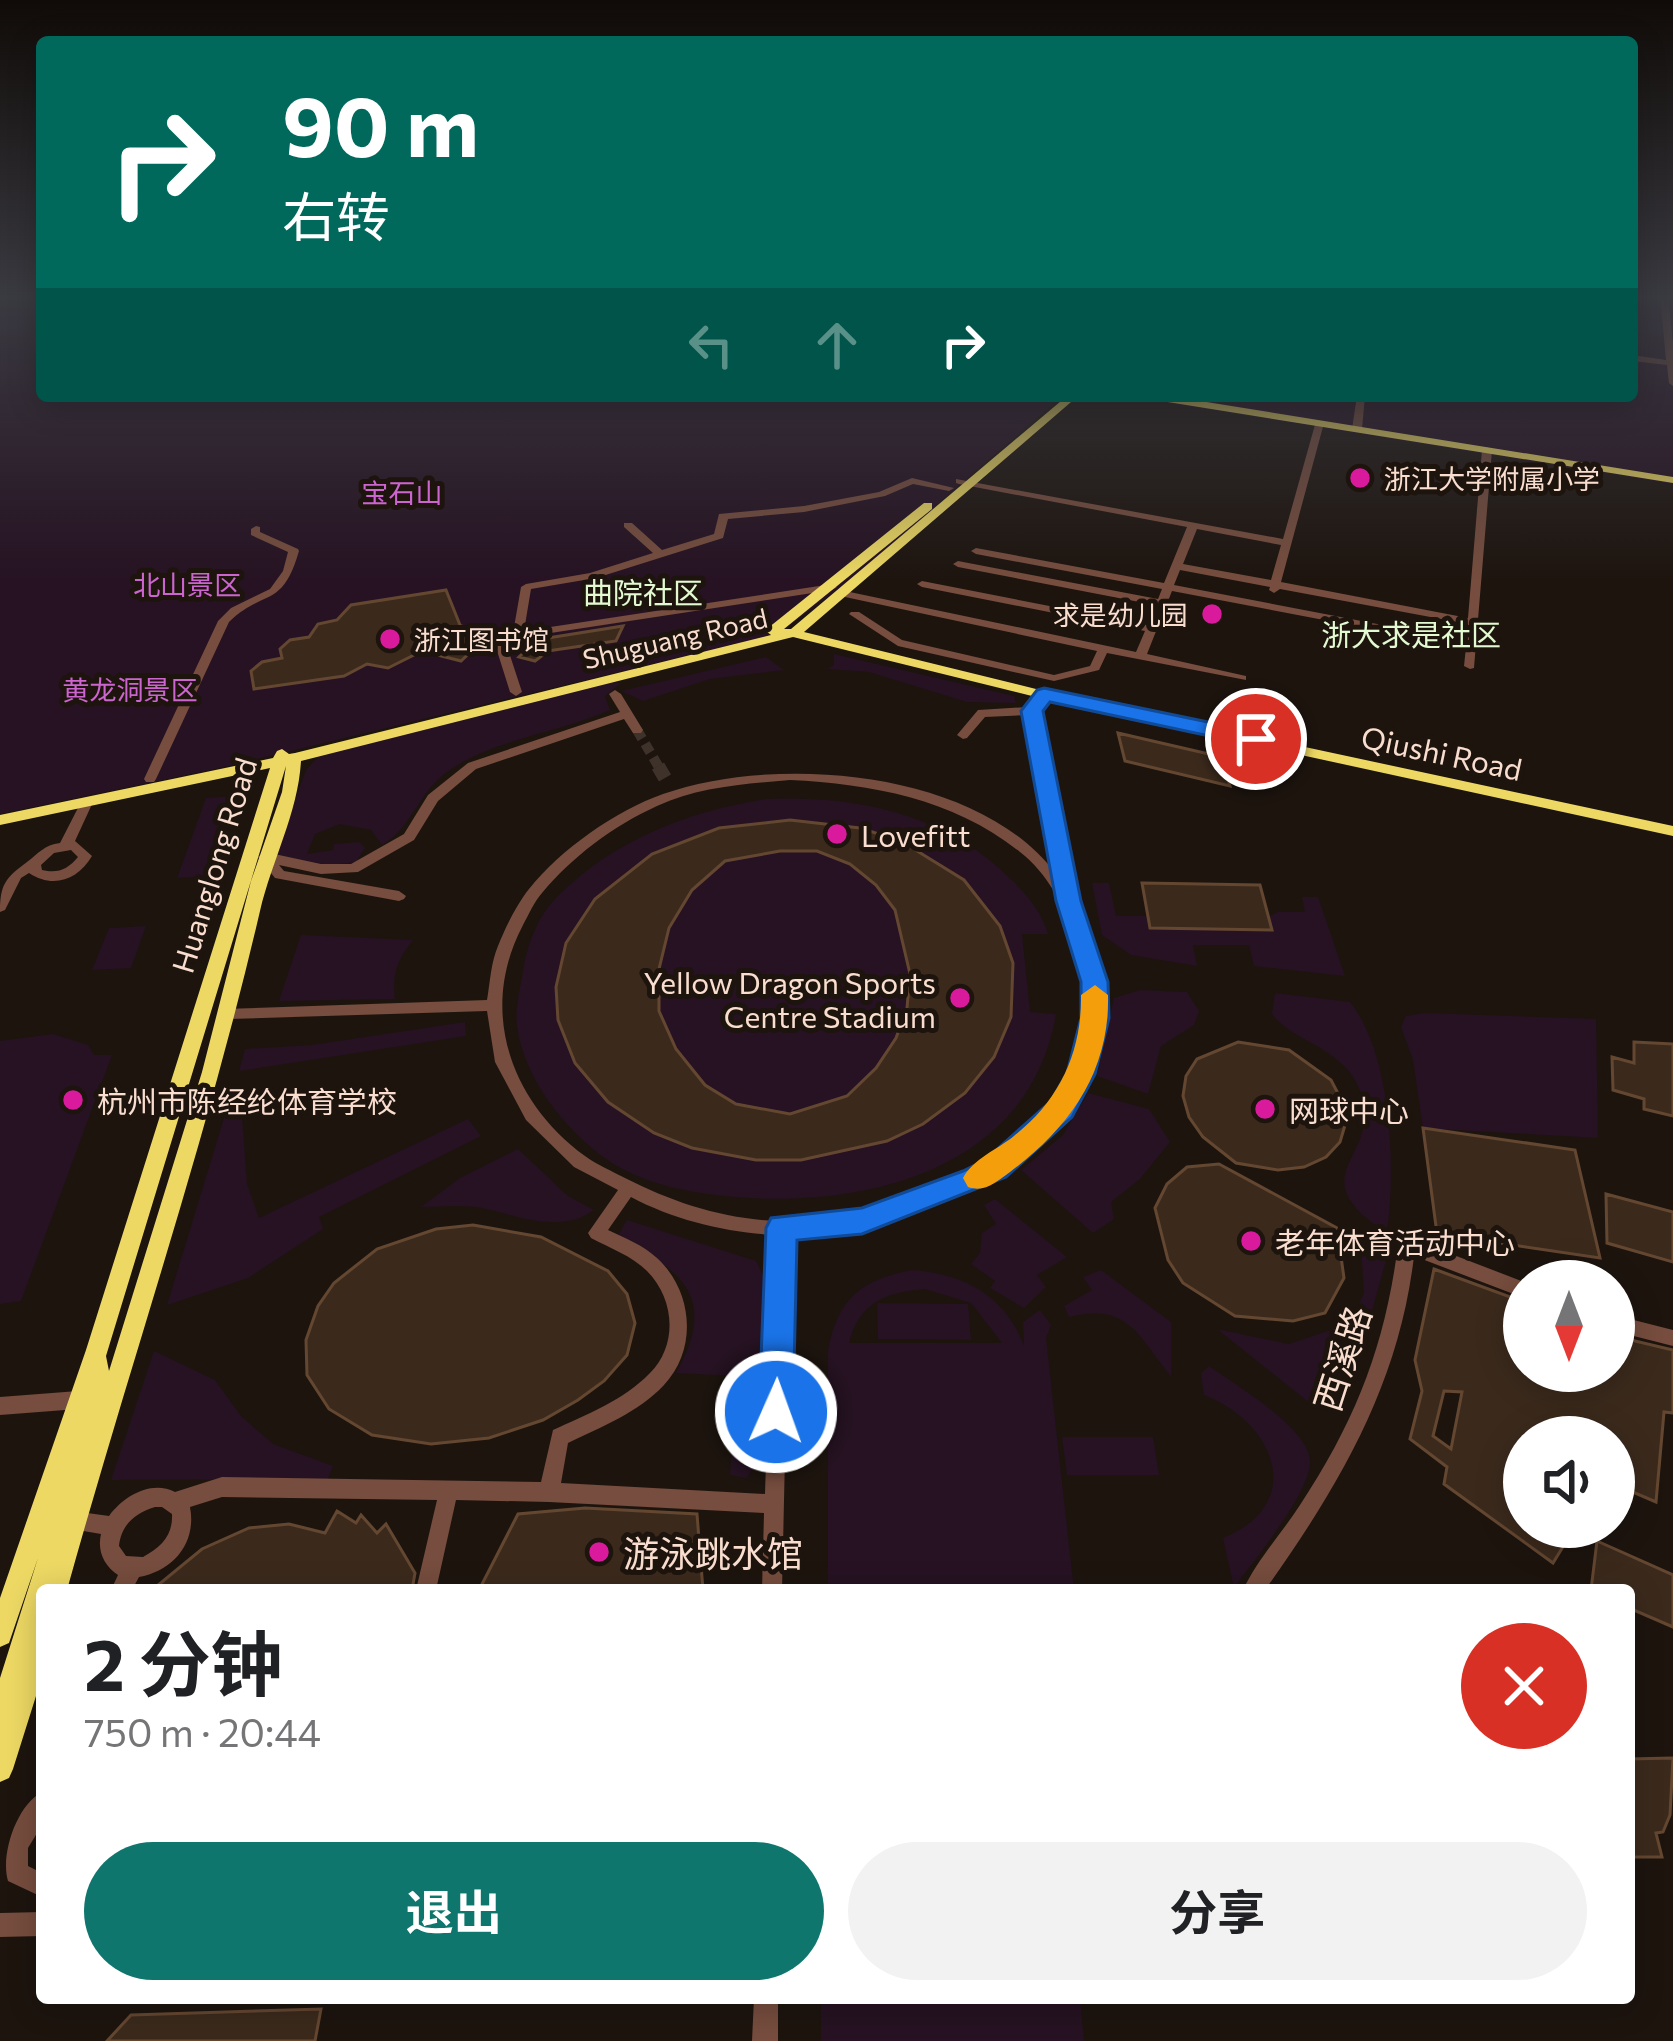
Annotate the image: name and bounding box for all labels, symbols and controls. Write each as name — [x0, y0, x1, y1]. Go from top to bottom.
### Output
text: 90 m — [282, 72, 479, 174]
icon: right — [84, 84, 240, 240]
text: 右转 — [282, 182, 390, 248]
icon: left — [678, 312, 744, 378]
icon: ahead — [804, 312, 870, 378]
icon: right — [930, 312, 996, 378]
place label: 浙江大学附属小学 — [1384, 462, 1600, 495]
marker: 浙江大学附属小学 — [1347, 465, 1373, 491]
park label: 宝石山 — [362, 476, 443, 509]
park label: 北山景区 — [133, 568, 241, 601]
district label: 曲院社区 — [583, 573, 703, 610]
place label: 求是幼儿园 — [1053, 598, 1188, 631]
street label: Shuguang Road — [579, 601, 771, 675]
marker: 求是幼儿园 — [1199, 601, 1225, 627]
district label: 浙大求是社区 — [1321, 615, 1501, 652]
place label: 浙江图书馆 — [414, 623, 549, 656]
marker: 浙江图书馆 — [377, 626, 403, 652]
park label: 黄龙洞景区 — [63, 673, 198, 706]
pin — [1205, 688, 1307, 790]
icon: arrive — [1223, 706, 1289, 772]
street label: Qiushi Road — [1358, 717, 1526, 787]
street label: Huanglong Road — [163, 753, 263, 977]
place label: Lovefitt — [861, 816, 970, 853]
marker: Lovefitt — [824, 821, 850, 847]
place label: Yellow Dragon Sports Centre Stadium — [644, 963, 936, 1034]
marker: Yellow Dragon Sports Centre Stadium — [947, 985, 973, 1011]
place label: 杭州市陈经纶体育学校 — [97, 1082, 397, 1119]
marker: 杭州市陈经纶体育学校 — [60, 1087, 86, 1113]
place label: 网球中心 — [1289, 1091, 1409, 1128]
marker: 网球中心 — [1252, 1096, 1278, 1122]
place label: 老年体育活动中心 — [1275, 1223, 1515, 1260]
marker: 老年体育活动中心 — [1238, 1228, 1264, 1254]
north arrow — [1503, 1260, 1635, 1392]
map controls — [1503, 1260, 1635, 1548]
street label: 西溪路 — [1303, 1300, 1379, 1416]
position arrow — [713, 1349, 839, 1475]
button: sound — [1503, 1416, 1635, 1548]
place label: 游泳跳水馆 — [623, 1530, 803, 1574]
marker: 游泳跳水馆 — [586, 1539, 612, 1565]
text: 2 分钟 — [84, 1618, 283, 1706]
button: close — [1461, 1623, 1587, 1749]
text: 750 m · 20:44 — [84, 1707, 321, 1755]
button: 退出 — [84, 1842, 824, 1980]
button: 分享 — [848, 1842, 1587, 1980]

